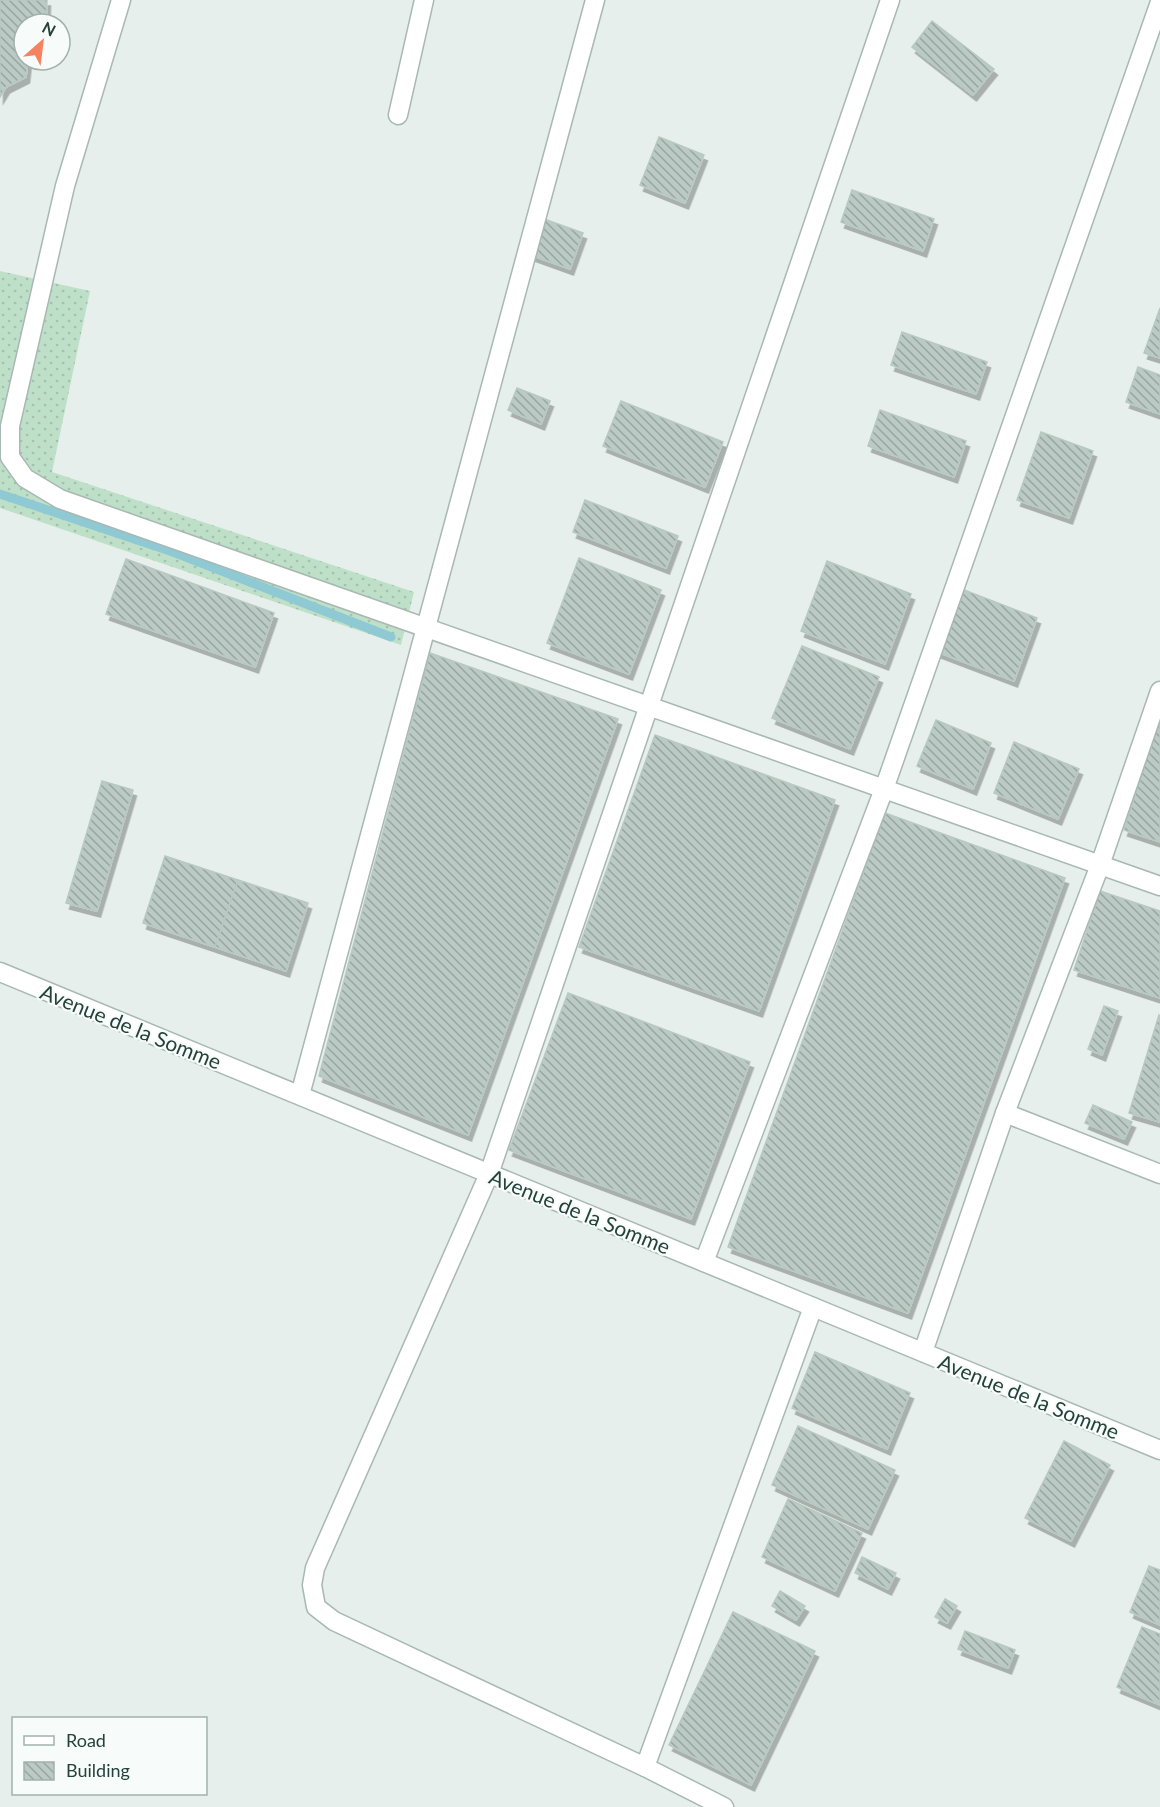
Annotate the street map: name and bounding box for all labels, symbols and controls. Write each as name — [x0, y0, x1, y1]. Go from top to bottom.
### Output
north arrow — [12, 12, 72, 72]
text: N — [39, 17, 59, 40]
street label: Avenue de la Somme — [37, 978, 225, 1074]
street label: Avenue de la Somme — [486, 1163, 674, 1259]
street label: Avenue de la Somme — [935, 1348, 1123, 1444]
legend — [12, 1717, 207, 1795]
text: Road — [66, 1729, 106, 1751]
text: Building — [66, 1759, 130, 1781]

